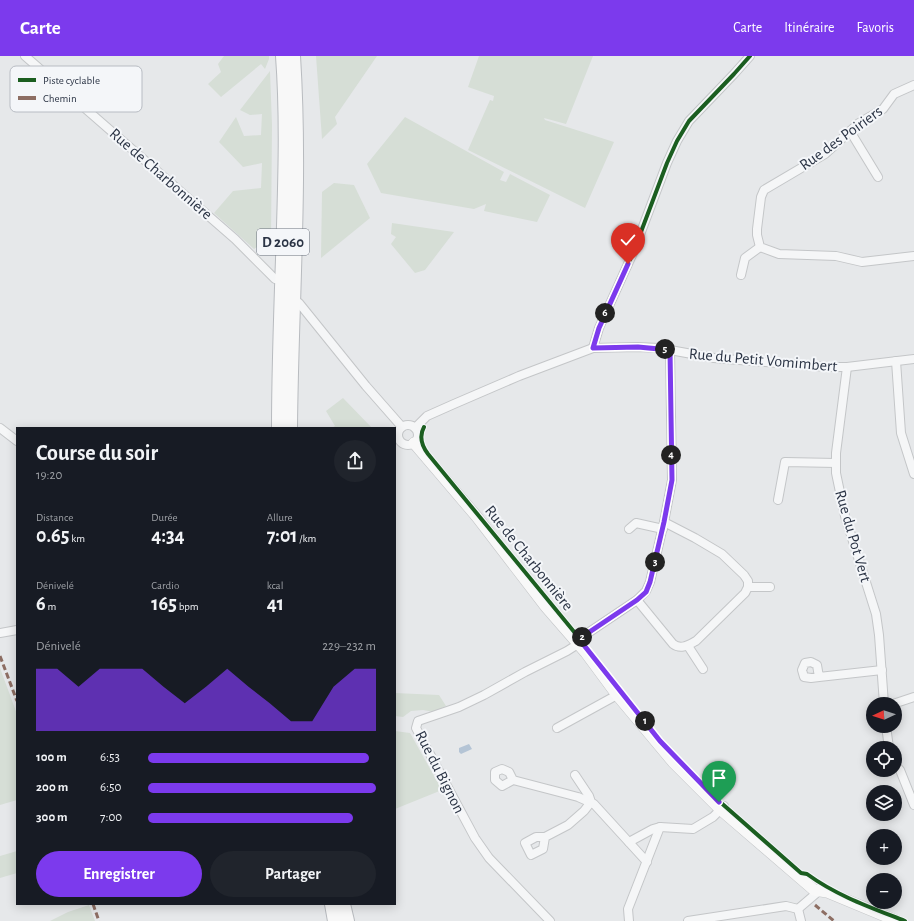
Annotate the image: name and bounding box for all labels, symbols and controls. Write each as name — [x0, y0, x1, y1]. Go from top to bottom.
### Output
text: Carte — [20, 19, 61, 38]
text: Carte — [733, 21, 762, 35]
text: Itinéraire — [784, 21, 834, 35]
text: Favoris — [856, 21, 894, 35]
legend — [10, 66, 142, 112]
text: Piste cyclable — [43, 75, 100, 86]
text: Chemin — [43, 93, 77, 104]
street label: Rue des Poiriers — [797, 103, 885, 173]
street label: Rue de Charbonnière — [107, 125, 215, 223]
pin — [611, 223, 645, 264]
road number: D 2060 — [257, 229, 309, 255]
icon: check — [617, 229, 639, 251]
pin: 6 — [595, 303, 615, 323]
text: 6 — [602, 307, 608, 318]
pin: 5 — [655, 339, 675, 359]
text: 5 — [663, 343, 667, 354]
street label: Rue du Petit Vomimbert — [688, 346, 838, 374]
button: share — [334, 440, 376, 482]
text: Course du soir — [36, 442, 158, 464]
pin: 4 — [661, 445, 681, 465]
text: 4 — [668, 449, 674, 460]
text: 19:20 — [36, 469, 62, 482]
street label: Rue du Pot Vert — [832, 488, 874, 584]
street label: Rue de Charbonnière — [482, 502, 576, 614]
text: Distance — [36, 512, 73, 523]
text: Durée — [151, 512, 178, 523]
text: Allure — [267, 512, 293, 523]
text: 0.65 — [36, 526, 69, 546]
text: 4:34 — [151, 526, 185, 546]
text: 7:01 — [267, 526, 298, 546]
text: km — [69, 533, 85, 544]
text: /km — [298, 533, 316, 544]
pin: 3 — [645, 552, 665, 572]
text: 3 — [653, 556, 657, 567]
text: Dénivelé — [36, 580, 74, 591]
text: Cardio — [151, 580, 179, 591]
text: kcal — [267, 580, 283, 591]
text: 6 — [36, 594, 46, 614]
text: 165 — [151, 594, 177, 614]
text: 41 — [267, 594, 284, 614]
text: m — [46, 601, 56, 612]
text: bpm — [177, 601, 199, 612]
pin: 2 — [572, 627, 592, 647]
text: 2 — [579, 631, 585, 642]
text: Dénivelé — [36, 640, 81, 653]
text: 229–232 m — [322, 640, 376, 653]
north arrow — [866, 697, 902, 733]
map controls — [866, 697, 902, 909]
pin: 1 — [635, 711, 655, 731]
text: 1 — [643, 715, 647, 726]
street label: Rue du Bignon — [412, 728, 468, 816]
button: locate — [866, 741, 902, 777]
text: 100 m — [36, 751, 67, 764]
text: 6:53 — [100, 751, 120, 764]
pin — [702, 761, 736, 802]
icon: arrive — [708, 767, 730, 789]
text: 200 m — [36, 781, 68, 794]
text: 6:50 — [100, 781, 121, 794]
button: layers — [866, 785, 902, 821]
text: 300 m — [36, 811, 68, 824]
text: 7:00 — [100, 811, 122, 824]
button: + — [866, 829, 902, 865]
button: Enregistrer — [36, 851, 202, 897]
button: Partager — [210, 851, 376, 897]
button: − — [866, 873, 902, 909]

